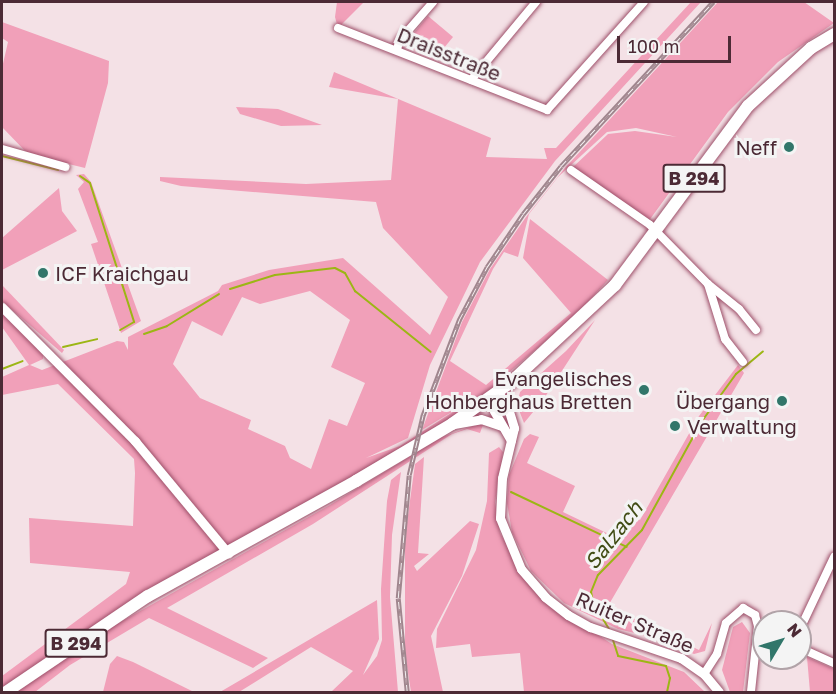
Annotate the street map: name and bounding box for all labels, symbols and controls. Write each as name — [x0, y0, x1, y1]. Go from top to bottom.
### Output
street label: Draisstraße — [394, 22, 504, 86]
scale bar — [620, 24, 734, 62]
text: 100 m — [628, 35, 679, 57]
place label: Neff — [736, 135, 777, 159]
marker: Neff — [782, 140, 796, 154]
road number: B 294 — [662, 163, 726, 193]
place label: ICF Kraichgau — [55, 261, 189, 285]
marker: ICF Kraichgau — [36, 266, 50, 280]
place label: Evangelisches Hohberghaus Bretten — [425, 366, 632, 413]
marker: Evangelisches Hohberghaus Bretten — [637, 383, 651, 397]
place label: Übergang — [676, 389, 770, 413]
marker: Übergang — [775, 394, 789, 408]
place label: Verwaltung — [687, 414, 797, 438]
marker: Verwaltung — [668, 419, 682, 433]
water label: Salzach — [579, 496, 647, 574]
street label: Ruiter Straße — [573, 586, 697, 658]
north arrow — [752, 610, 812, 670]
text: N — [783, 619, 806, 641]
road number: B 294 — [44, 628, 107, 658]

